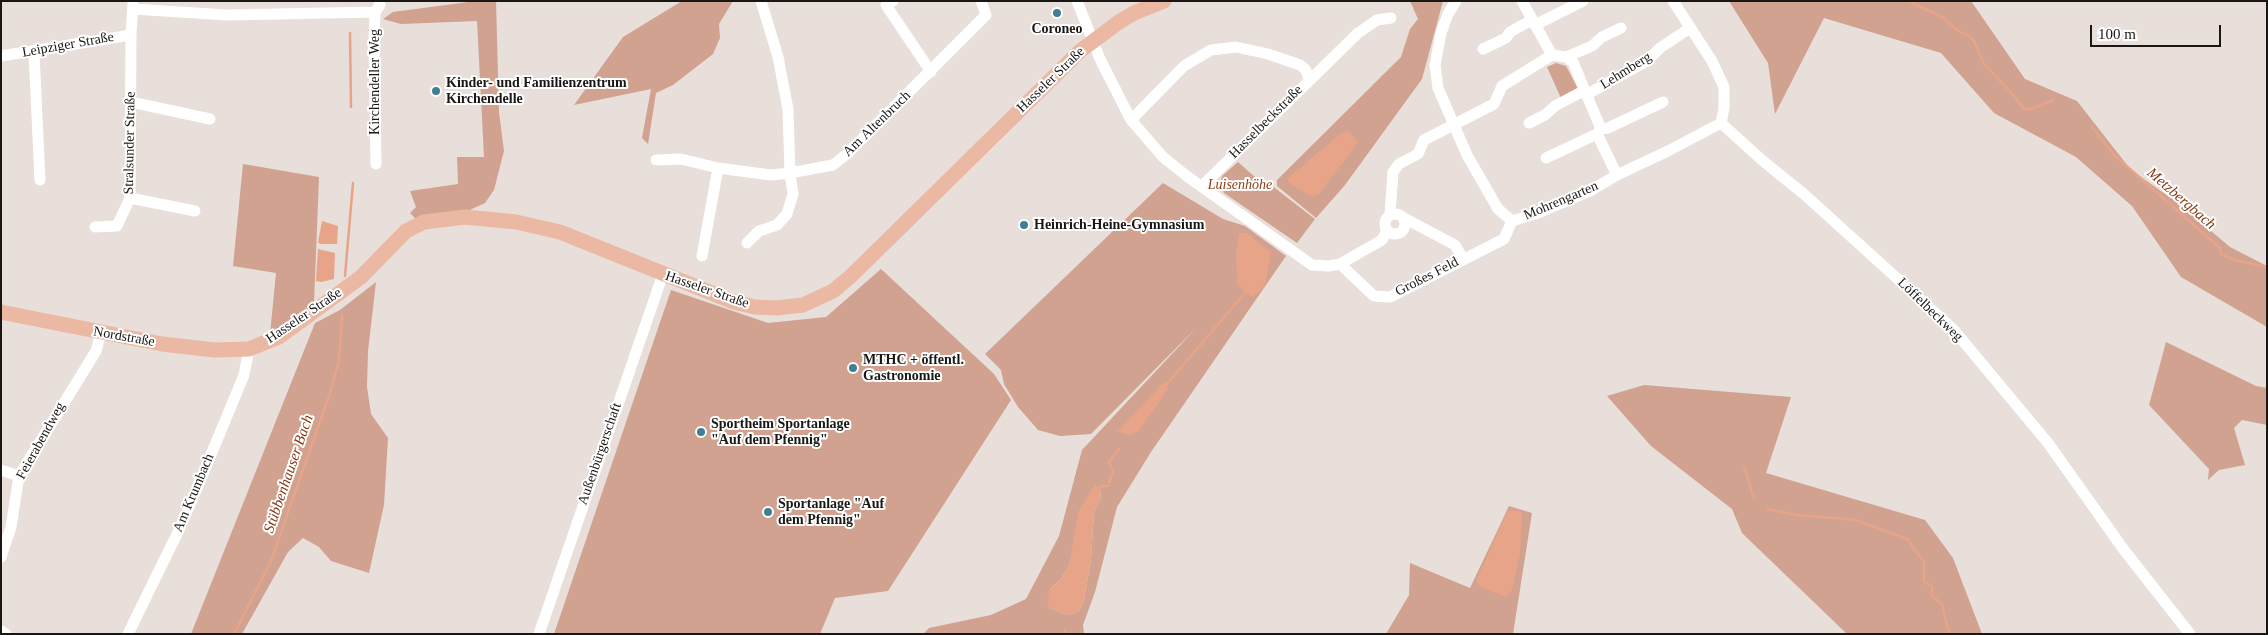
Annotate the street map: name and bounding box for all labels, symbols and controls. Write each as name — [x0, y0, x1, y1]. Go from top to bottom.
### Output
marker: Coroneo — [1051, 7, 1063, 19]
scale bar — [2093, 15, 2224, 47]
place label: Coroneo — [1031, 21, 1083, 37]
text: 100 m — [2098, 26, 2136, 42]
street label: Leipziger Straße — [21, 29, 115, 61]
street label: Kirchendeller Weg — [367, 29, 383, 135]
street label: Hasseler Straße — [1014, 44, 1088, 116]
street label: Lehmberg — [1597, 49, 1655, 93]
place label: Kinder- und Familienzentrum Kirchendelle — [446, 75, 627, 108]
street label: Hasselbeckstraße — [1226, 82, 1306, 162]
marker: Kinder- und Familienzentrum Kirchendelle — [430, 85, 442, 97]
street label: Am Altenbruch — [840, 88, 914, 160]
street label: Stralsunder Straße — [121, 91, 139, 195]
water label: Metzbergbach — [2143, 164, 2219, 234]
park label: Luisenhöhe — [1208, 177, 1272, 193]
street label: Mohrengarten — [1521, 178, 1601, 224]
place label: Heinrich-Heine-Gymnasium — [1034, 217, 1204, 233]
marker: Heinrich-Heine-Gymnasium — [1018, 219, 1030, 231]
street label: Großes Feld — [1393, 254, 1461, 300]
street label: Hasseler Straße — [663, 268, 751, 312]
street label: Löffelbeckweg — [1894, 275, 1966, 345]
street label: Hasseler Straße — [263, 285, 345, 347]
street label: Nordstraße — [92, 323, 156, 351]
place label: MTHC + öffentl. Gastronomie — [863, 352, 964, 384]
marker: MTHC + öffentl. Gastronomie — [847, 362, 859, 374]
street label: Feierabendweg — [13, 400, 69, 482]
street label: Außenbürgerschaft — [575, 401, 625, 507]
water label: Stübbenhauser Bach — [260, 413, 318, 535]
place label: Sportheim Sportanlage "Auf dem Pfennig" — [711, 416, 850, 448]
marker: Sportheim Sportanlage "Auf dem Pfennig" — [695, 426, 707, 438]
street label: Am Krumbach — [170, 451, 218, 535]
place label: Sportanlage "Auf dem Pfennig" — [778, 496, 884, 528]
marker: Sportanlage "Auf dem Pfennig" — [762, 506, 774, 518]

